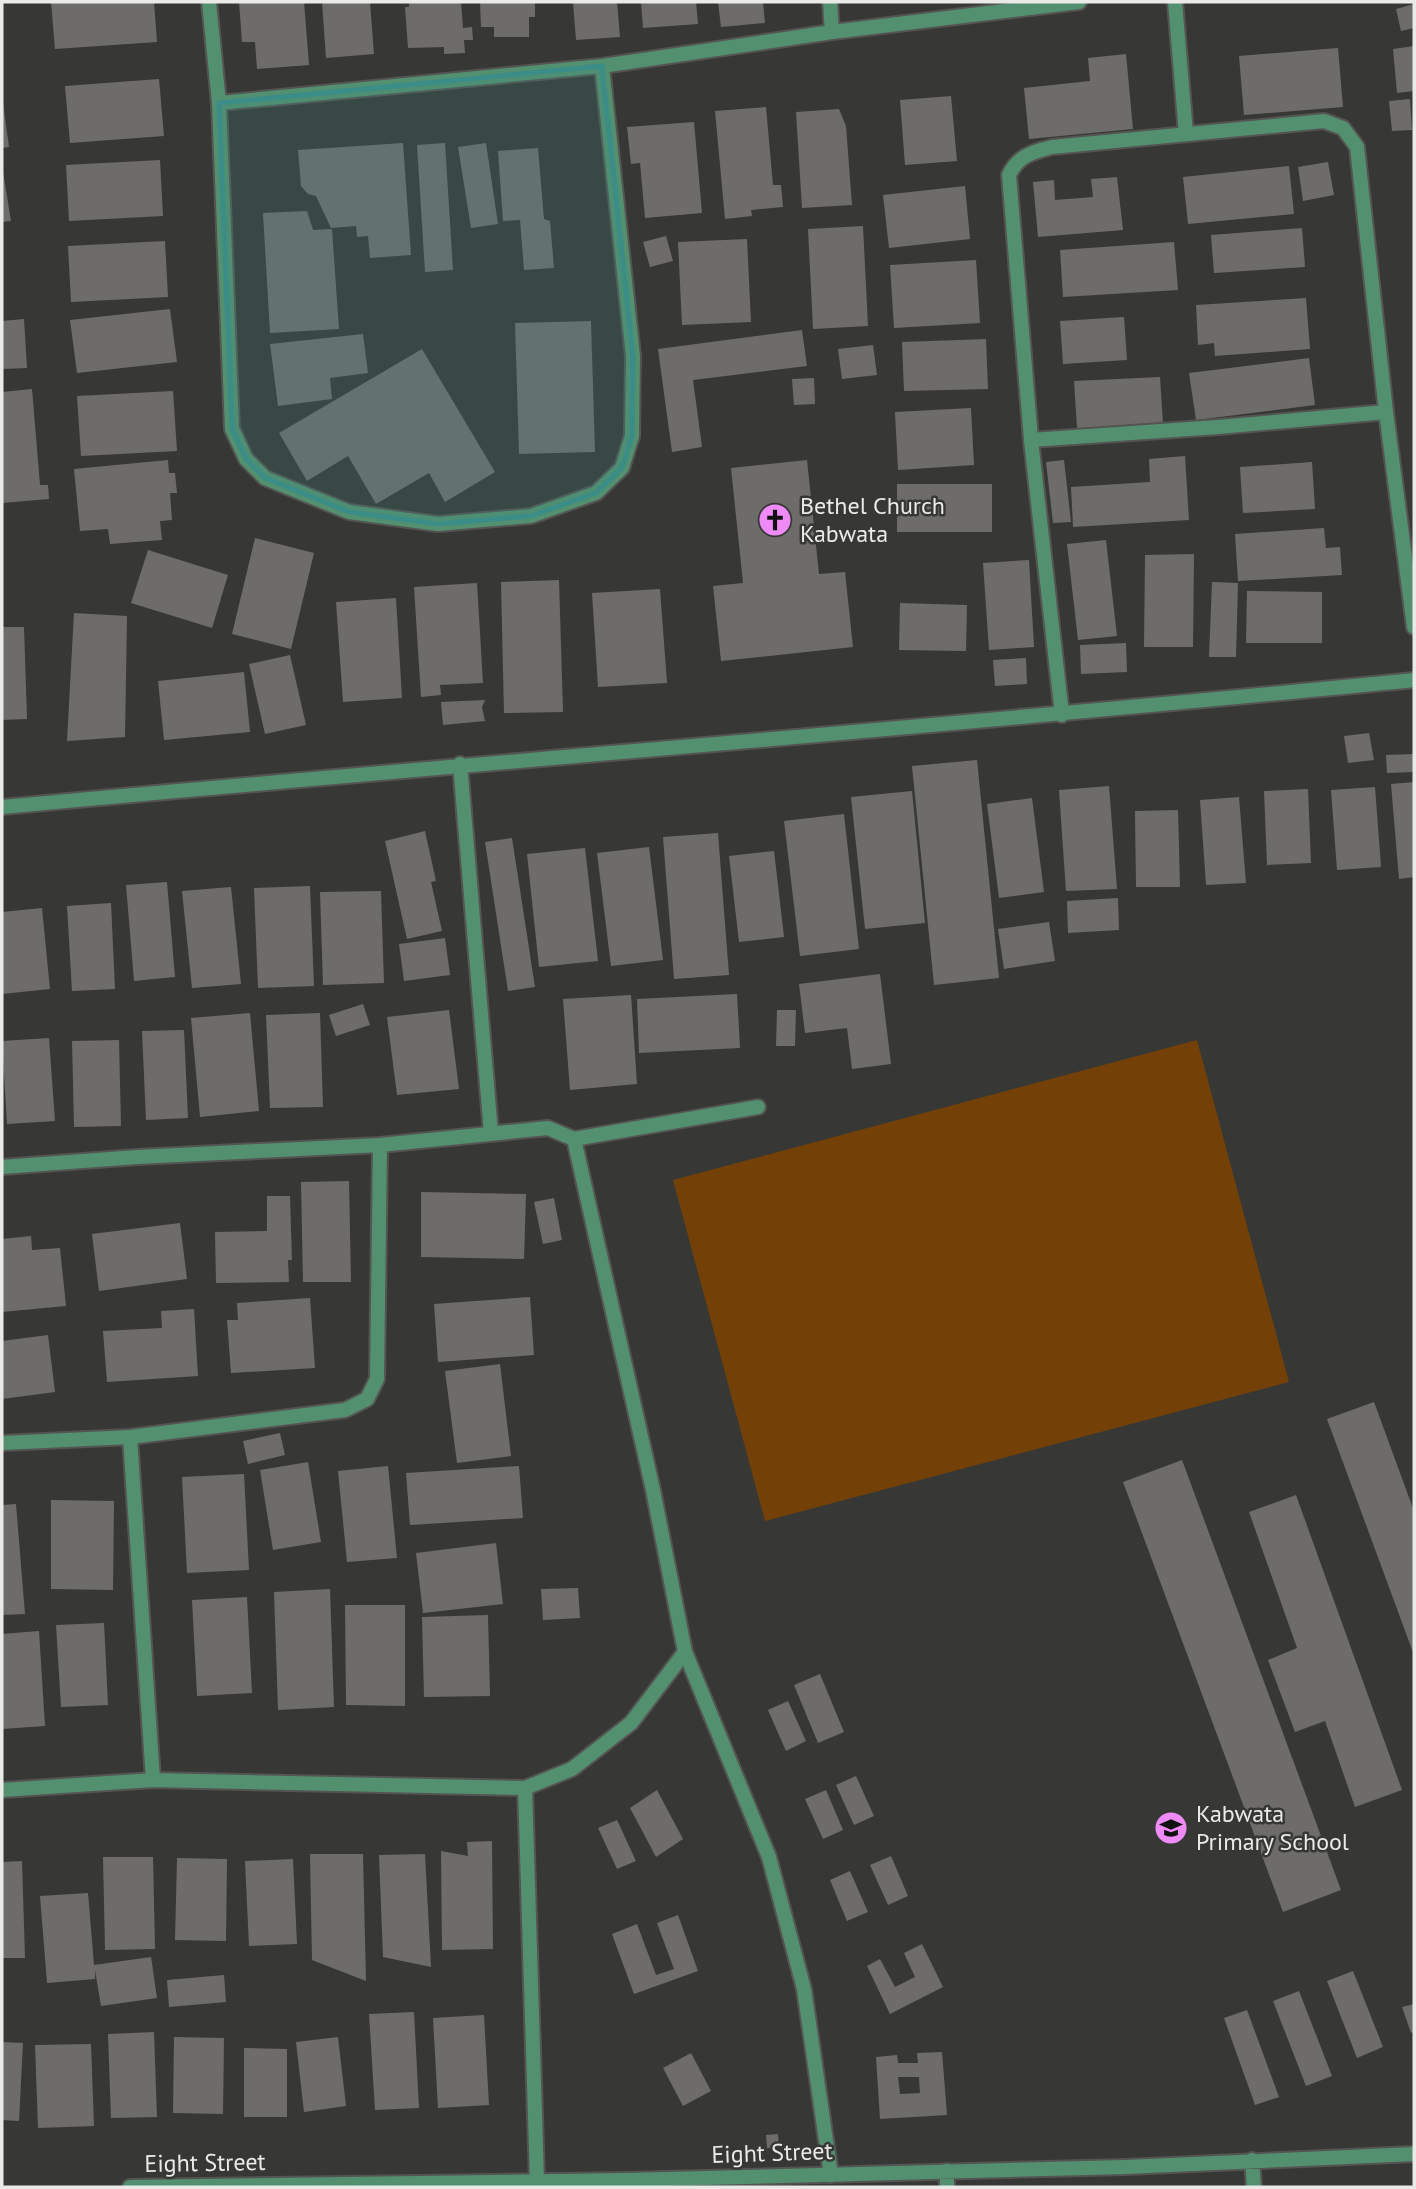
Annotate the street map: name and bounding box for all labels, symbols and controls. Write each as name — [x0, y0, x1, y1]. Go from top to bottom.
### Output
place label: Bethel Church Kabwata — [800, 490, 945, 549]
church icon: Bethel Church Kabwata — [756, 501, 794, 539]
place label: Kabwata Primary School — [1196, 1798, 1349, 1857]
school or university icon: Kabwata Primary School — [1152, 1809, 1190, 1847]
street label: Eight Street — [711, 2135, 833, 2170]
street label: Eight Street — [144, 2146, 266, 2179]

